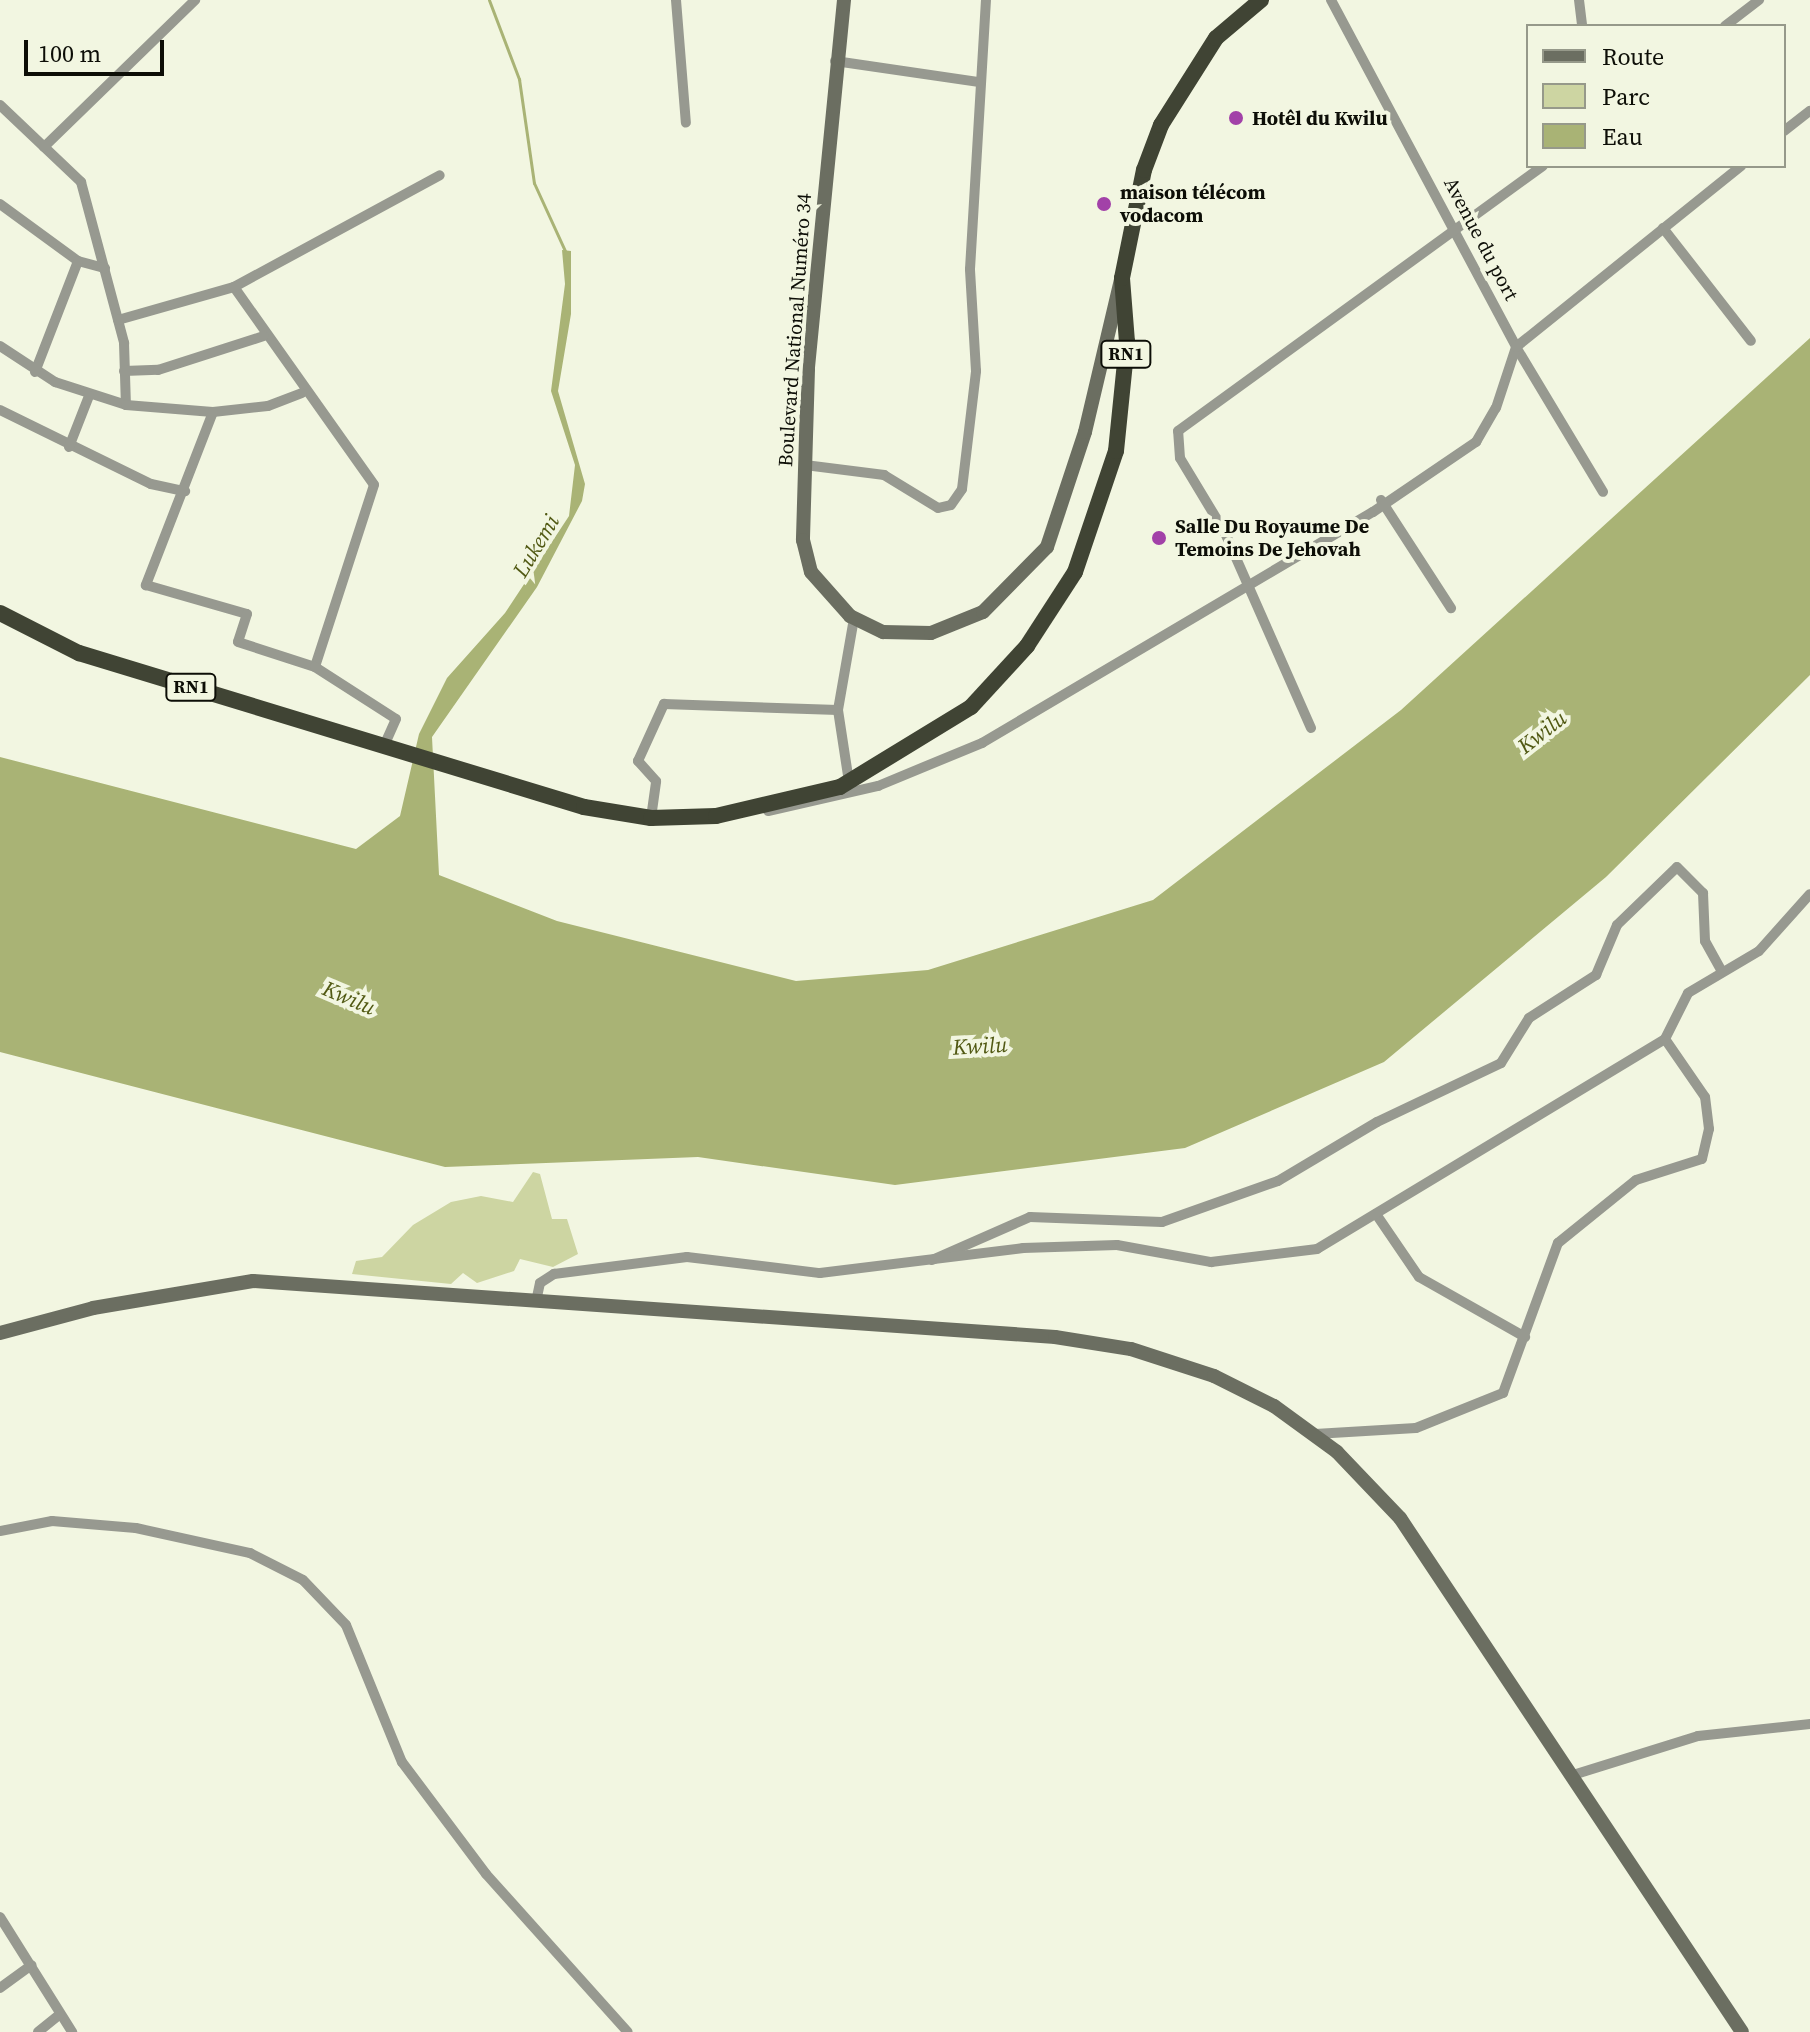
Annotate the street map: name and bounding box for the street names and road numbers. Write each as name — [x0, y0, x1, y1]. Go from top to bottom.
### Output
street label: Avenue du port — [1439, 173, 1523, 305]
street label: Boulevard National Numéro 34 — [773, 192, 817, 468]
road number: RN1 — [1100, 340, 1152, 368]
road number: RN1 — [165, 673, 217, 701]

